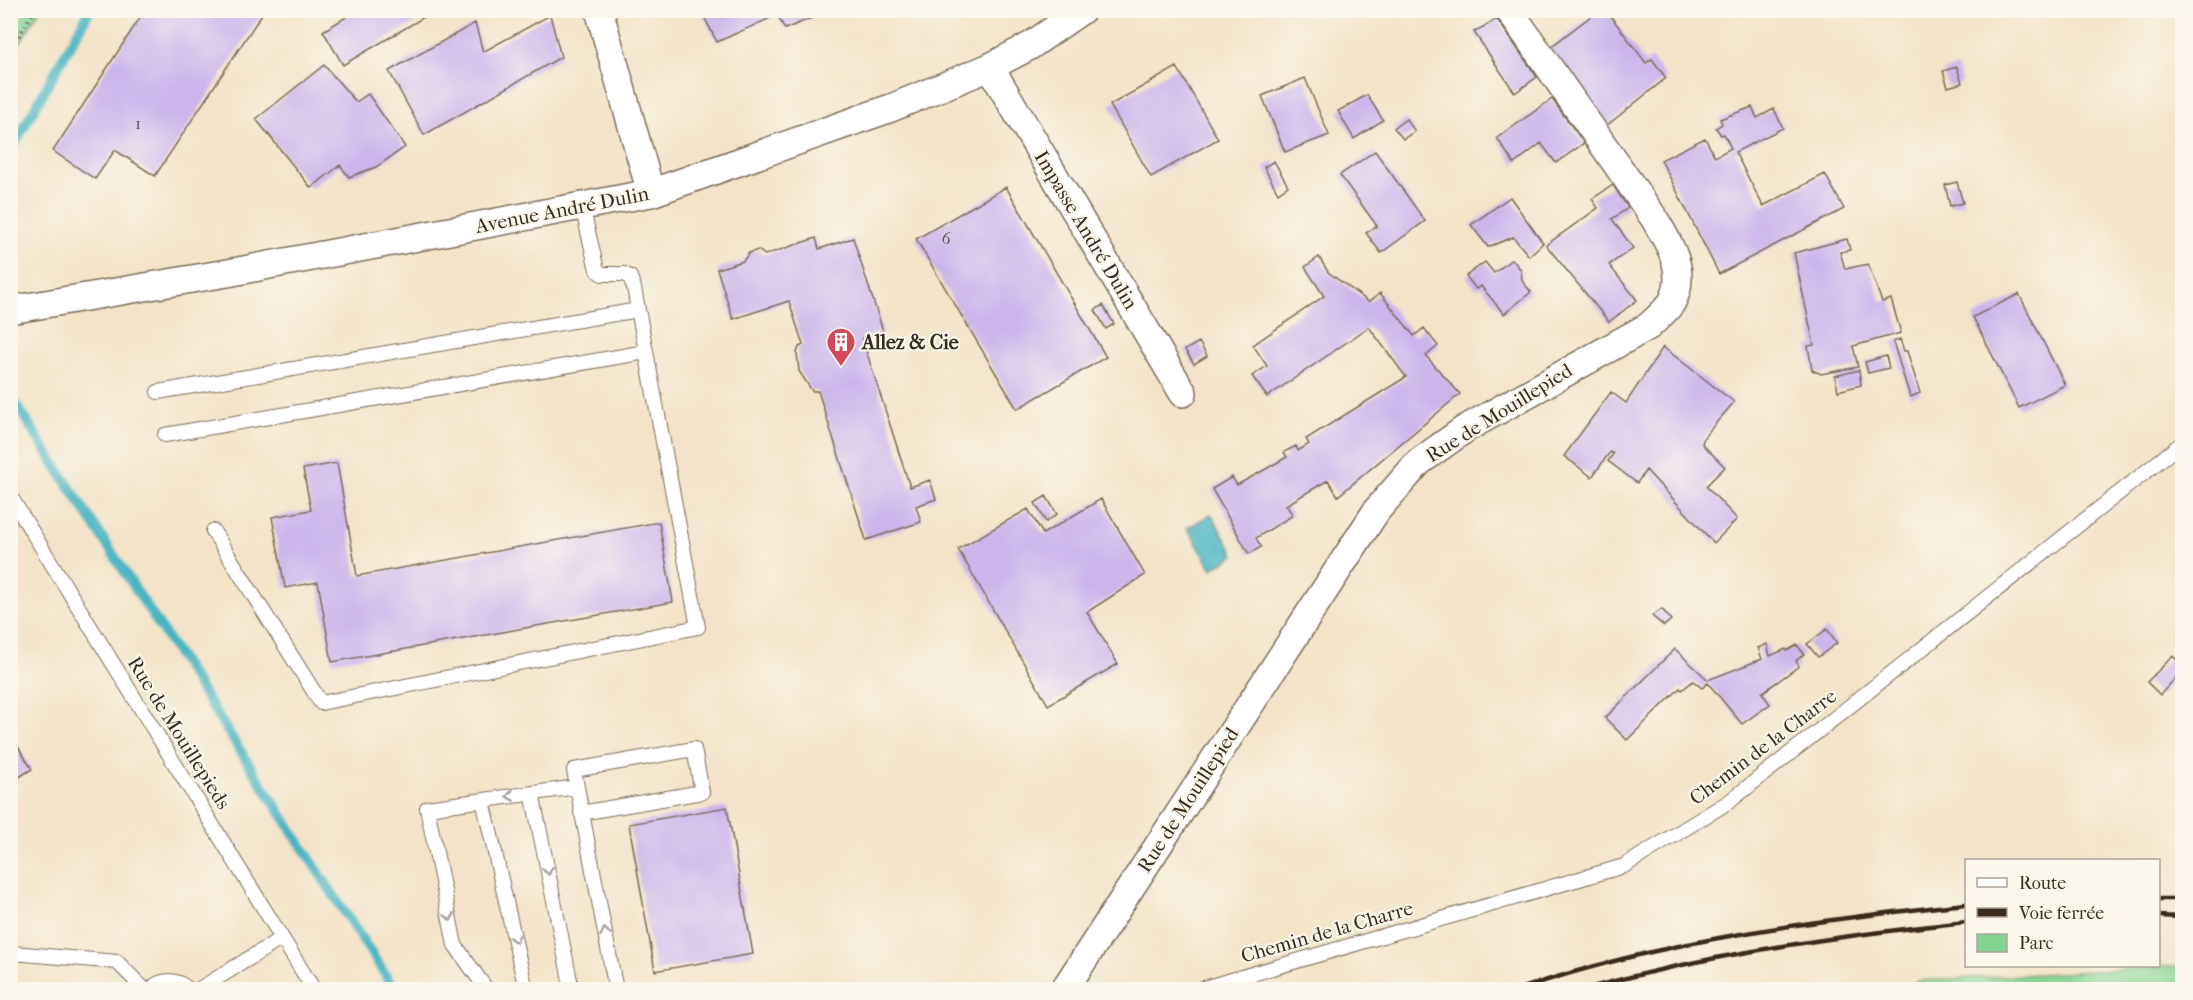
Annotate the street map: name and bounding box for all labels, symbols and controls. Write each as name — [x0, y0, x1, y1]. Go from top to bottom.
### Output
house number: 1 — [135, 114, 141, 133]
street label: Impasse André Dulin — [1030, 146, 1143, 314]
street label: Avenue André Dulin — [472, 182, 651, 238]
house number: 6 — [942, 229, 951, 248]
building icon: Allez & Cie — [825, 326, 857, 368]
place label: Allez & Cie — [860, 331, 959, 354]
street label: Rue de Mouillepied — [1422, 358, 1577, 467]
street label: Rue de Mouillepieds — [123, 653, 235, 813]
street label: Chemin de la Charre — [1685, 684, 1841, 810]
street label: Rue de Mouillepied — [1133, 722, 1244, 877]
one-way arrow — [505, 790, 514, 802]
legend — [1965, 859, 2160, 967]
one-way arrow — [541, 866, 554, 876]
text: Route — [2019, 873, 2066, 894]
street label: Chemin de la Charre — [1238, 896, 1416, 968]
text: Voie ferrée — [2018, 903, 2104, 924]
one-way arrow — [442, 911, 455, 921]
one-way arrow — [599, 927, 612, 937]
text: Parc — [2019, 933, 2054, 954]
one-way arrow — [507, 934, 520, 944]

